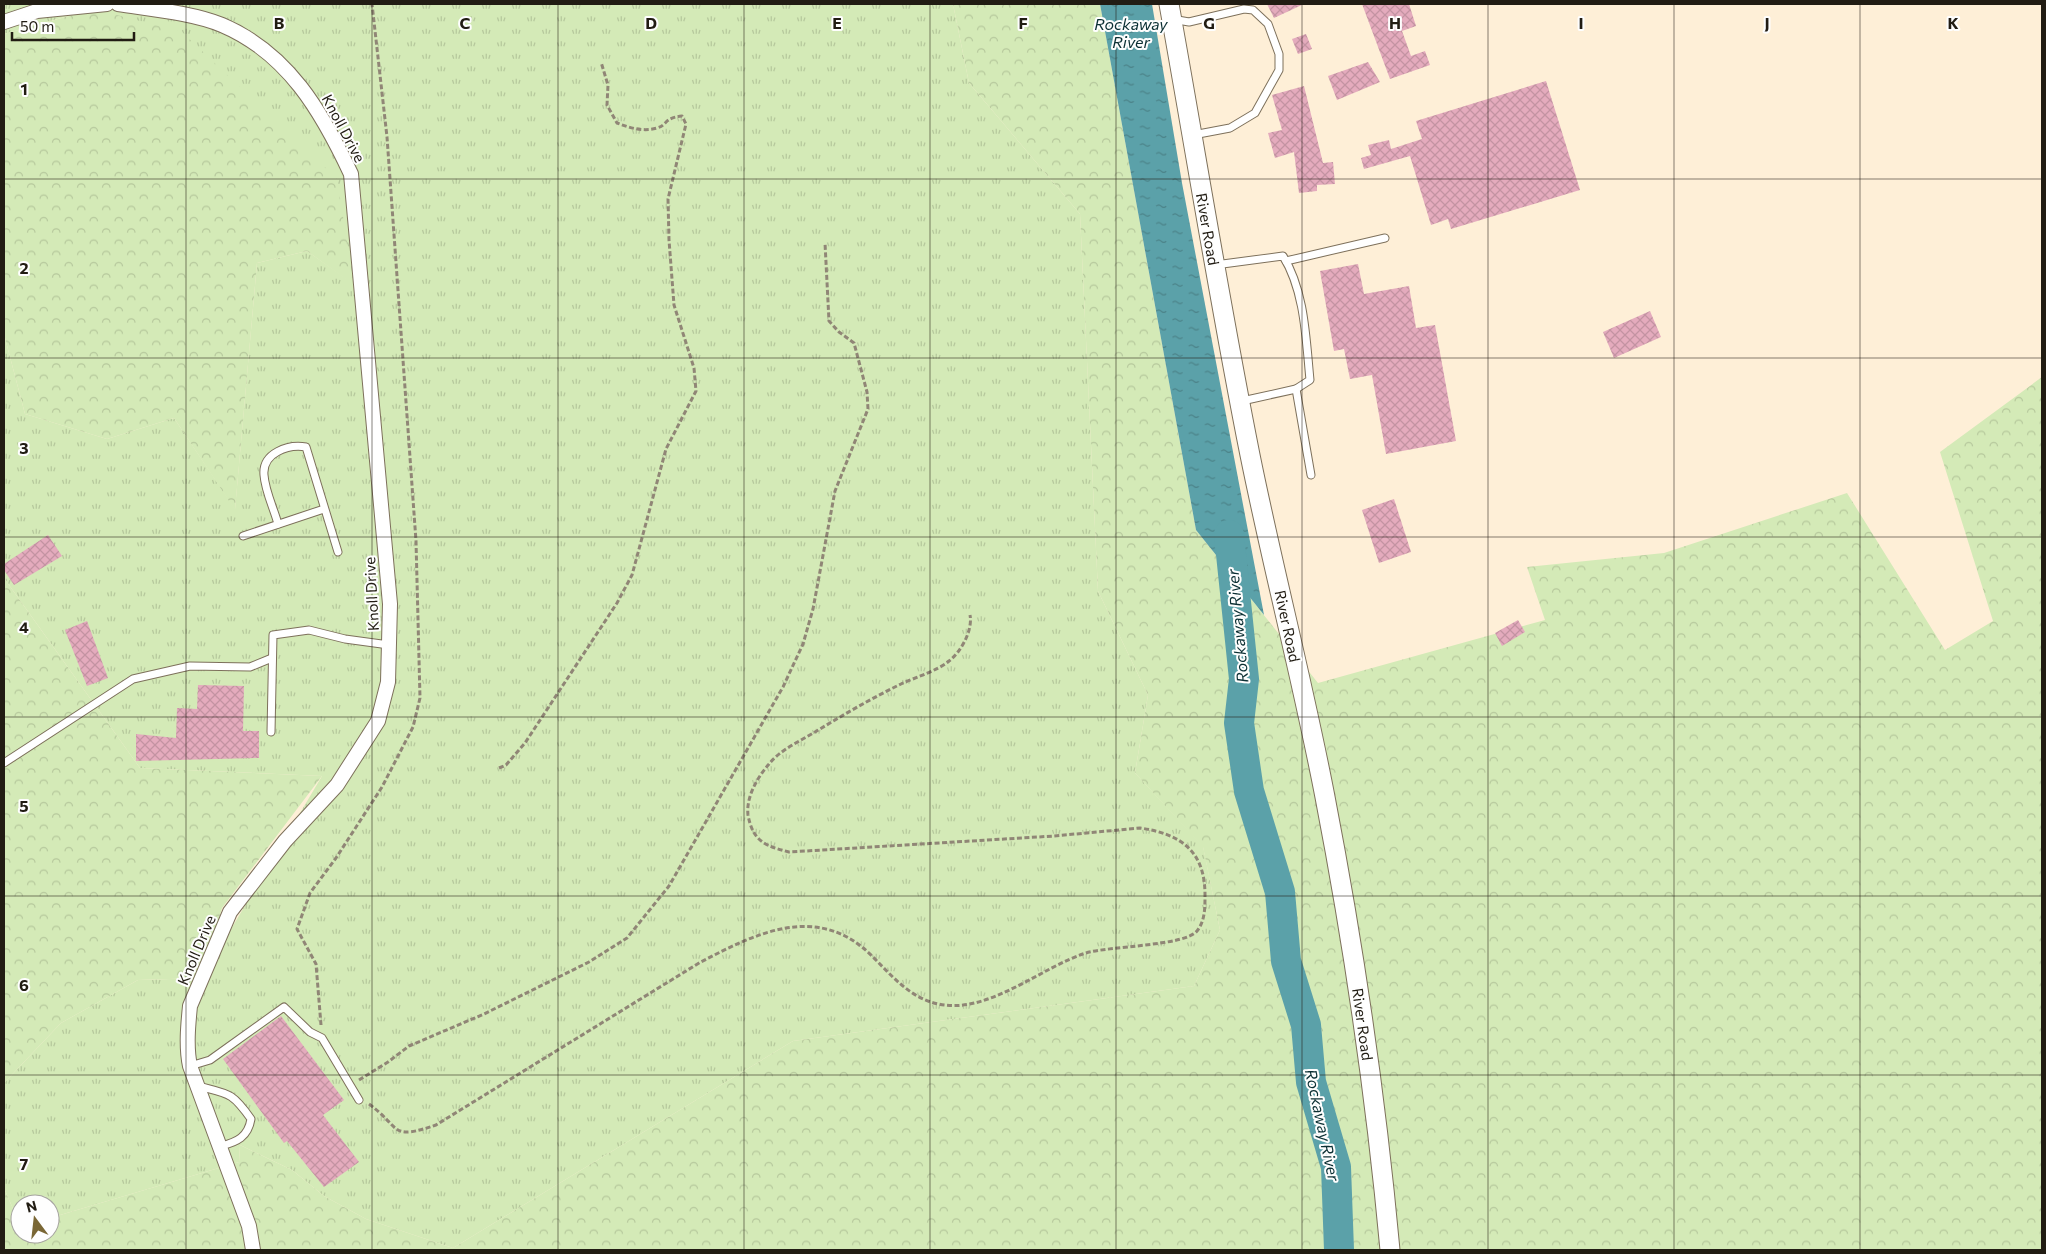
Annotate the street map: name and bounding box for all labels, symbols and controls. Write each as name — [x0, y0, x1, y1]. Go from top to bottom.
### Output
scale bar — [12, 10, 135, 42]
text: B — [274, 13, 285, 32]
text: C — [460, 13, 471, 32]
text: D — [645, 13, 657, 32]
text: E — [832, 13, 842, 32]
text: F — [1018, 13, 1028, 32]
text: G — [1203, 13, 1215, 32]
text: H — [1389, 13, 1401, 32]
text: I — [1578, 13, 1584, 32]
text: J — [1764, 13, 1770, 32]
text: K — [1947, 13, 1959, 32]
water label: Rockaway River — [1094, 14, 1168, 51]
text: 50 m — [20, 17, 54, 35]
text: 1 — [20, 79, 28, 98]
street label: Knoll Drive — [319, 91, 369, 165]
street label: River Road — [1193, 191, 1223, 267]
text: 2 — [19, 258, 29, 277]
text: 3 — [19, 438, 29, 457]
street label: Knoll Drive — [360, 556, 382, 632]
water label: Rockaway River — [1223, 568, 1251, 684]
street label: River Road — [1272, 588, 1304, 664]
text: 4 — [19, 617, 29, 636]
text: 5 — [19, 796, 29, 815]
street label: Knoll Drive — [173, 912, 219, 988]
text: 6 — [19, 975, 29, 994]
street label: River Road — [1349, 987, 1377, 1061]
water label: Rockaway River — [1302, 1067, 1344, 1183]
text: 7 — [20, 1154, 29, 1173]
north arrow — [10, 1194, 60, 1244]
text: N — [24, 1196, 39, 1216]

